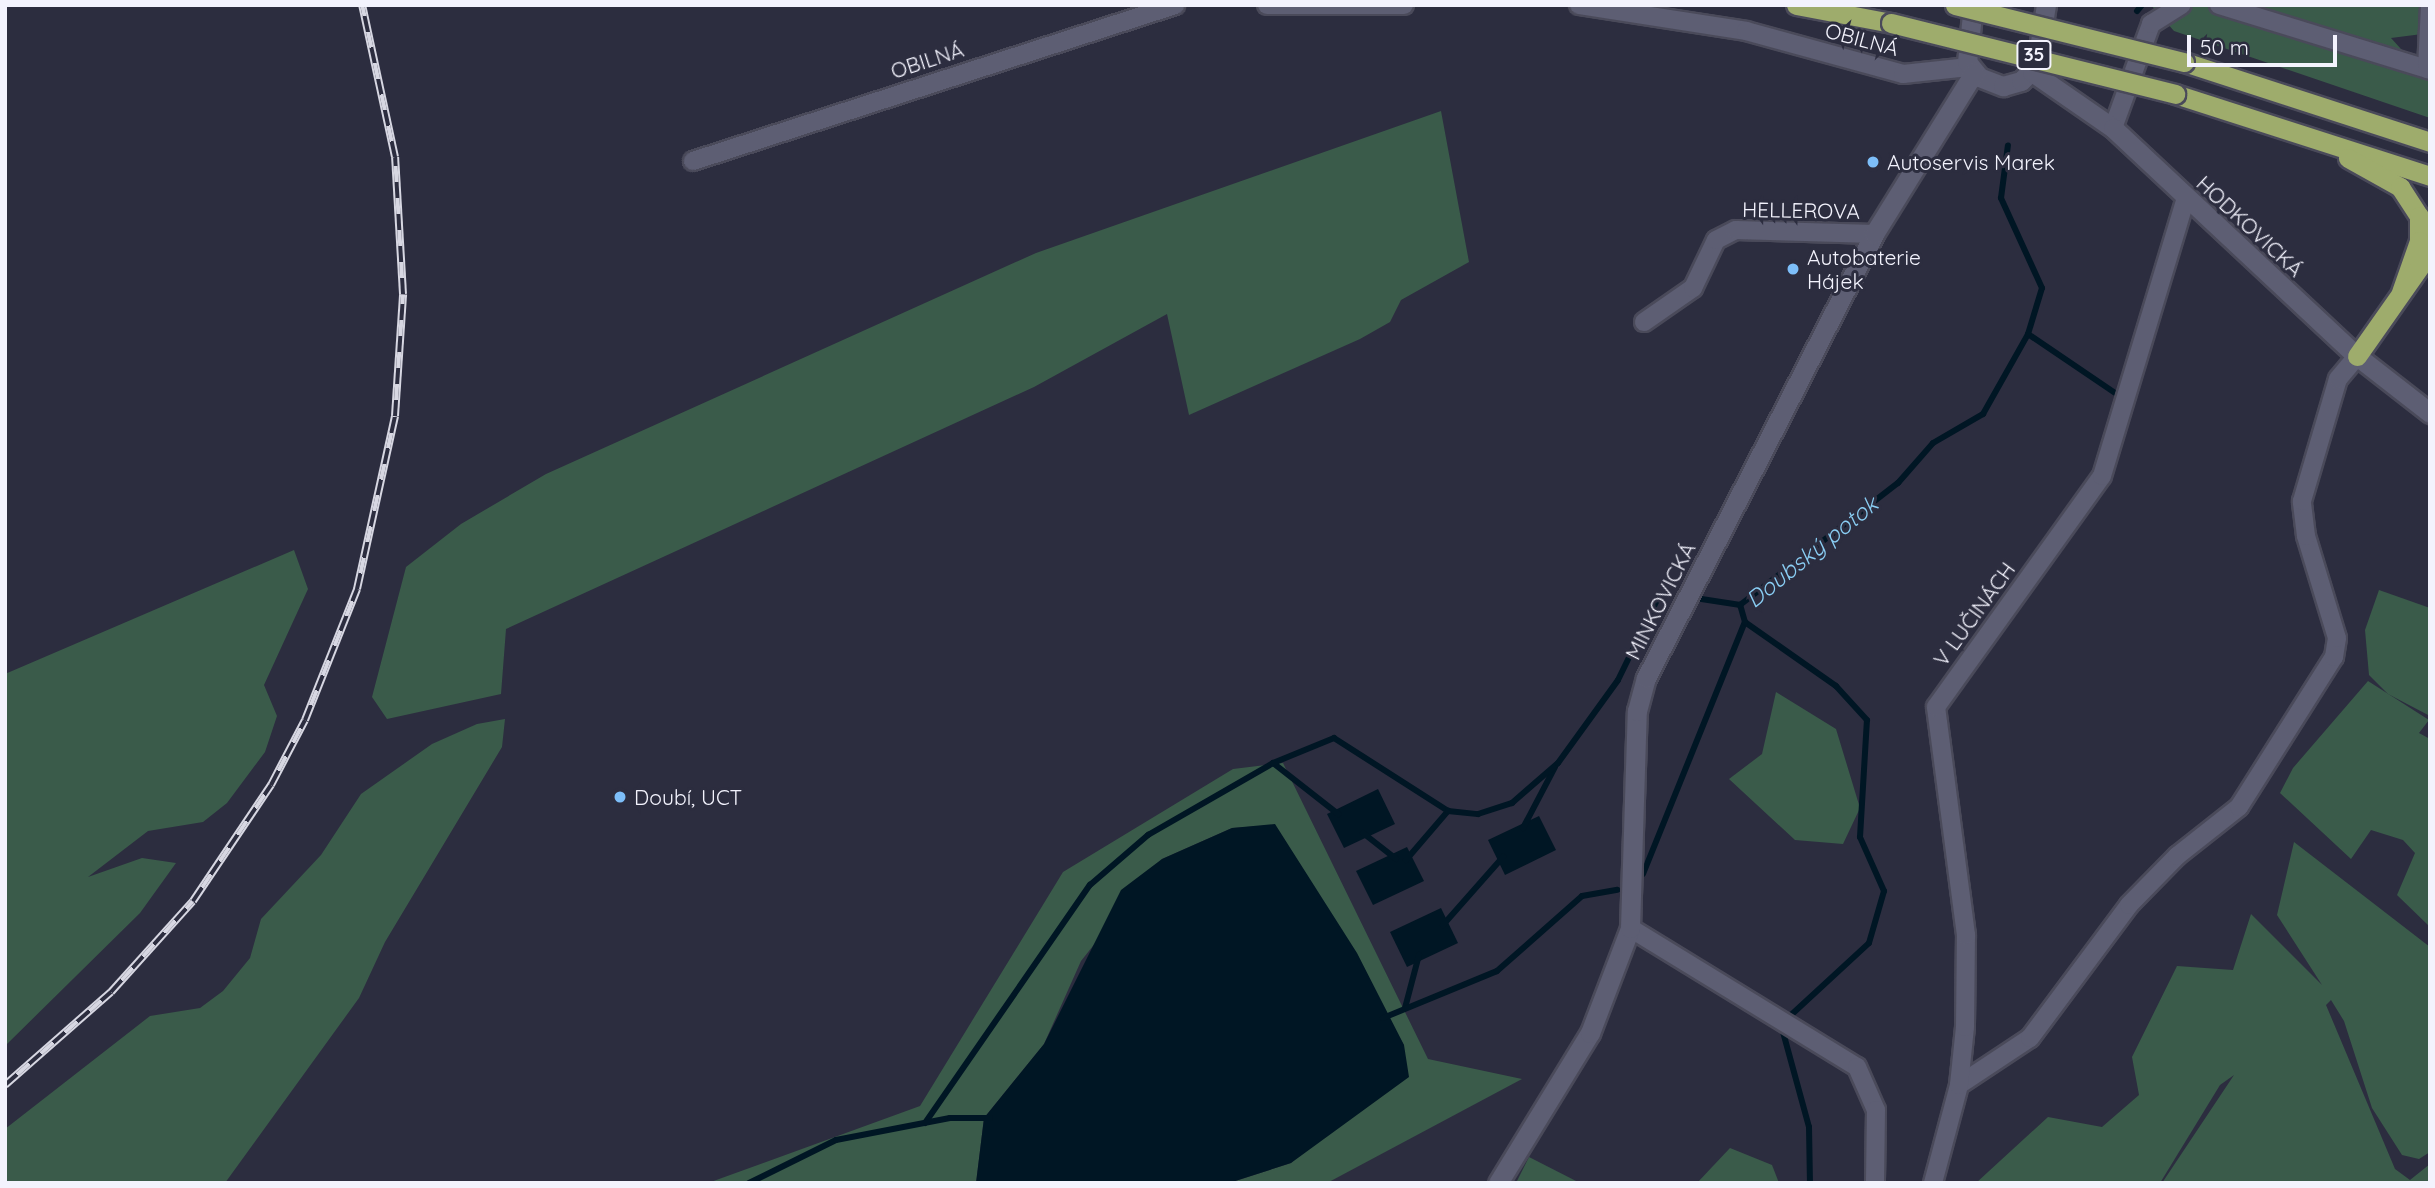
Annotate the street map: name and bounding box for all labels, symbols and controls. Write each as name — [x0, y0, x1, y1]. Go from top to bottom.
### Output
street label: OBILNÁ — [1822, 17, 1902, 61]
scale bar — [2190, 21, 2340, 65]
text: 50 m — [2200, 34, 2249, 60]
street label: OBILNÁ — [887, 36, 967, 84]
road number: 35 — [2015, 40, 2053, 70]
place label: Autoservis Marek — [1887, 149, 2055, 175]
marker: Autoservis Marek — [1865, 154, 1881, 170]
street label: HODKOVICKÁ — [2192, 170, 2308, 282]
street label: HELLEROVA — [1742, 196, 1860, 224]
place label: Autobaterie Hájek — [1807, 244, 1921, 294]
marker: Autobaterie Hájek — [1785, 261, 1801, 277]
water label: Doubský potok — [1740, 490, 1884, 614]
street label: MINKOVICKÁ — [1620, 538, 1700, 664]
street label: V LUČINÁCH — [1928, 557, 2020, 671]
place label: Doubí, UCT — [634, 784, 742, 810]
marker: Doubí, UCT — [612, 789, 628, 805]

